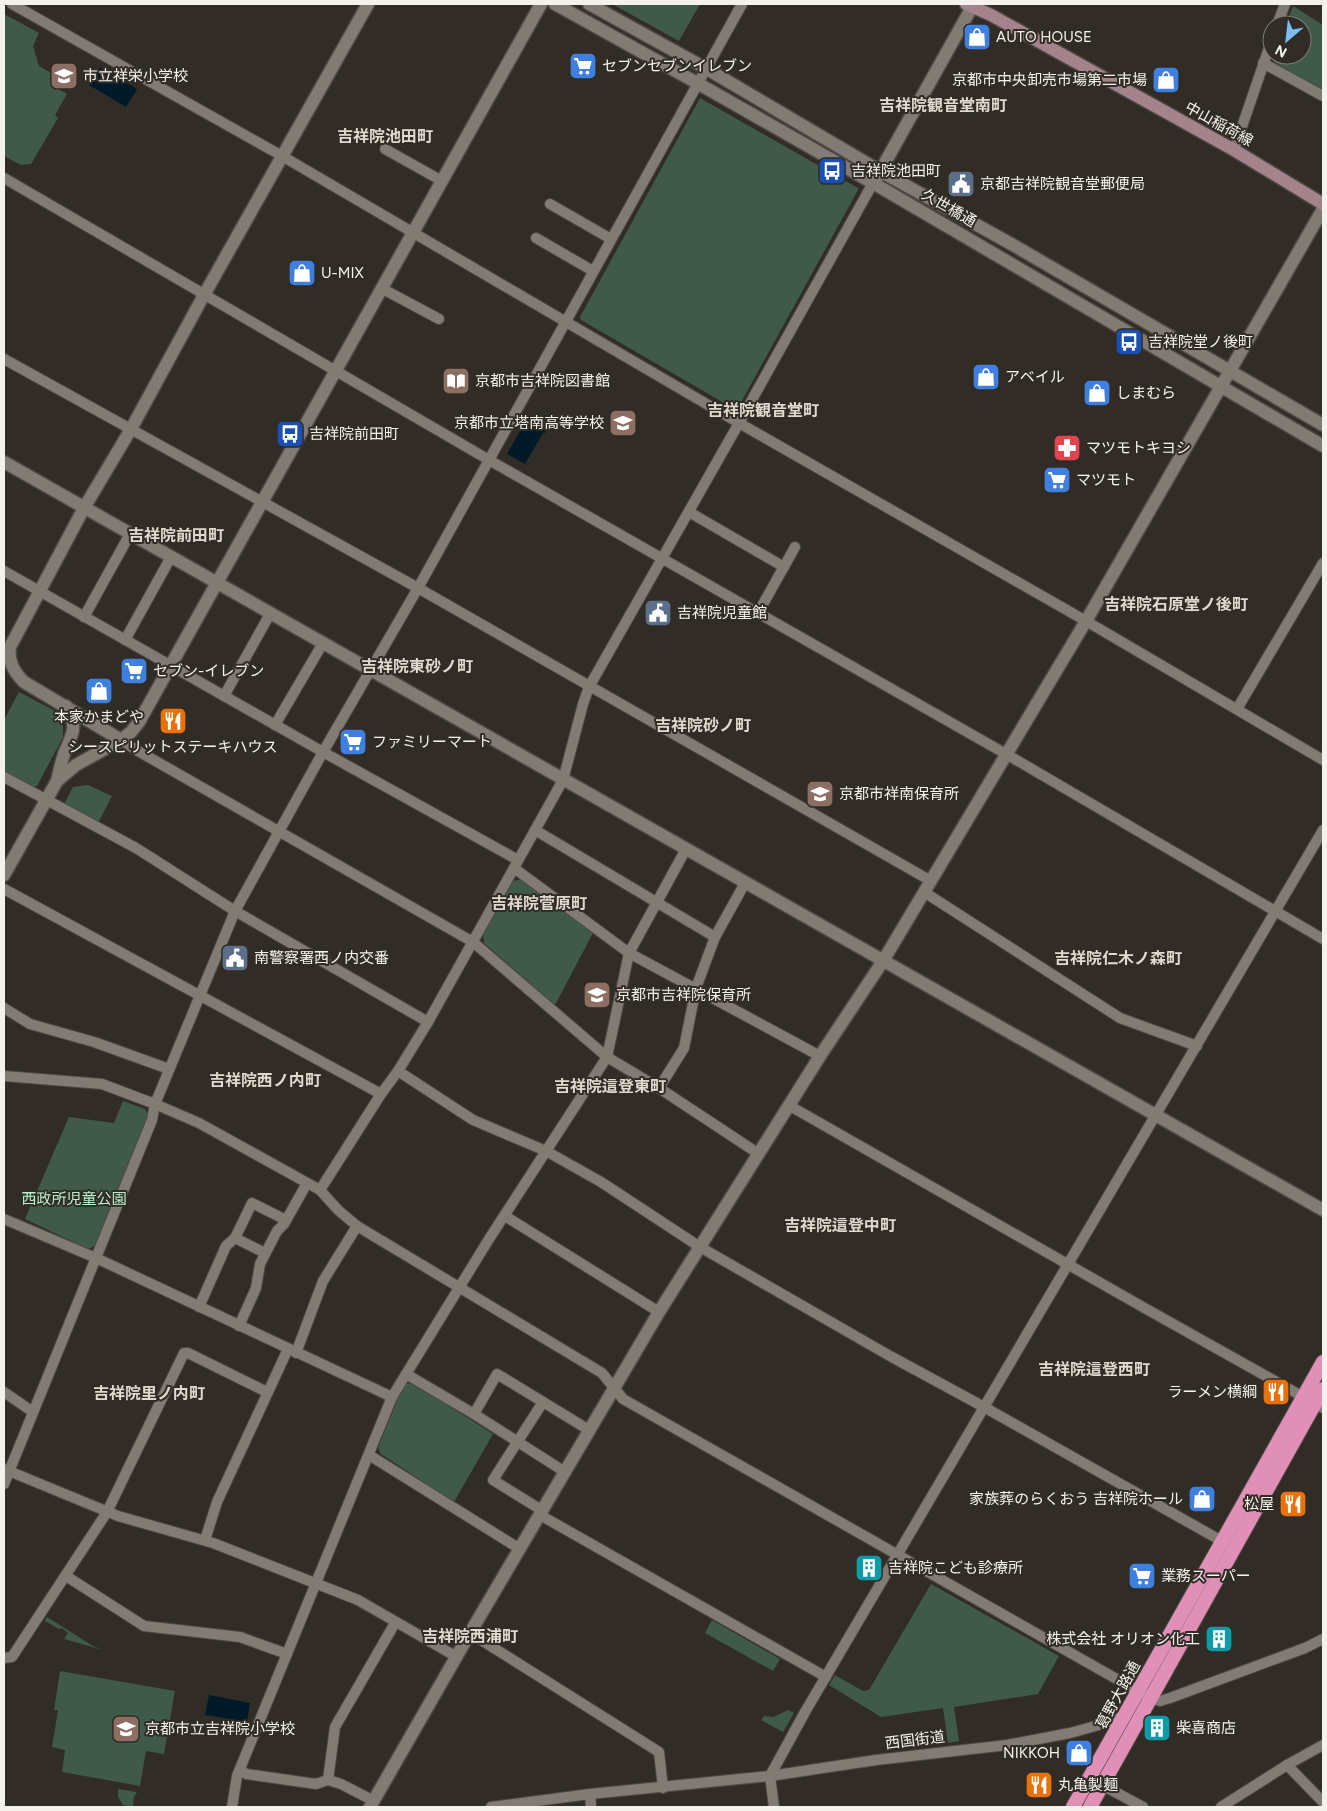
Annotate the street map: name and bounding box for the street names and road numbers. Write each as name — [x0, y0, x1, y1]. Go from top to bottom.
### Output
street label: 中山稲荷線 — [1182, 98, 1256, 150]
street label: 久世橋通 — [919, 185, 979, 231]
street label: 葛野大路通 — [1092, 1658, 1144, 1732]
street label: 西国街道 — [884, 1727, 946, 1753]

